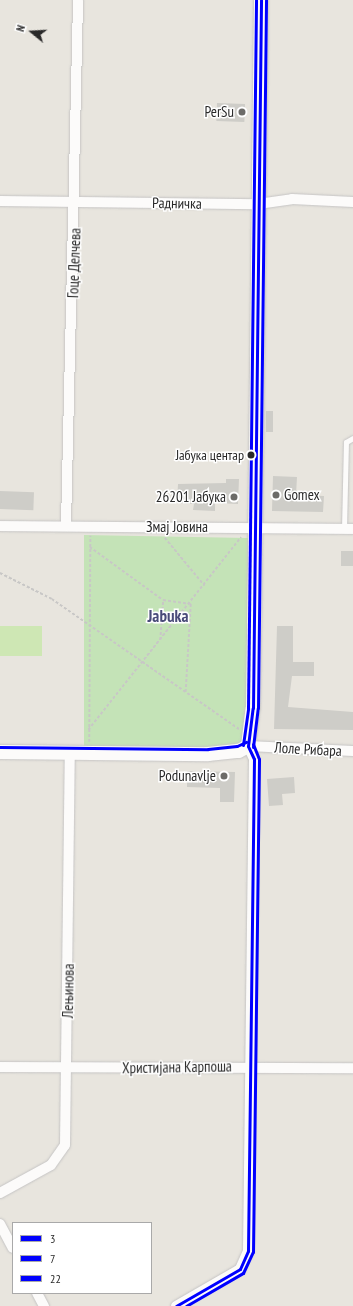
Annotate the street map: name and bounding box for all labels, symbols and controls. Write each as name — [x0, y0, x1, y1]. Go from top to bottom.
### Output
north arrow — [12, 12, 52, 52]
text: N — [13, 23, 28, 33]
place label: PerSu — [204, 103, 234, 121]
marker: PerSu — [237, 107, 247, 117]
street label: Радничка — [152, 194, 202, 212]
street label: Гоце Делчева — [64, 227, 84, 299]
place label: Јабука центар — [176, 447, 244, 463]
marker: Јабука центар — [246, 450, 256, 460]
place label: Gomex — [284, 486, 320, 504]
place label: 26201 Јабука — [156, 488, 226, 506]
marker: Gomex — [271, 490, 281, 500]
marker: 26201 Јабука — [229, 492, 239, 502]
street label: Змај Јовина — [146, 518, 208, 536]
district label: Jabuka — [147, 607, 189, 627]
street label: Лоле Рибара — [274, 738, 342, 760]
place label: Podunavlje — [159, 767, 216, 785]
marker: Podunavlje — [219, 771, 229, 781]
street label: Лењинова — [59, 964, 77, 1018]
street label: Христијана Карпоша — [122, 1057, 232, 1077]
legend — [12, 1222, 152, 1294]
text: 3 — [50, 1231, 55, 1246]
text: 7 — [50, 1251, 55, 1266]
text: 22 — [50, 1271, 61, 1286]

